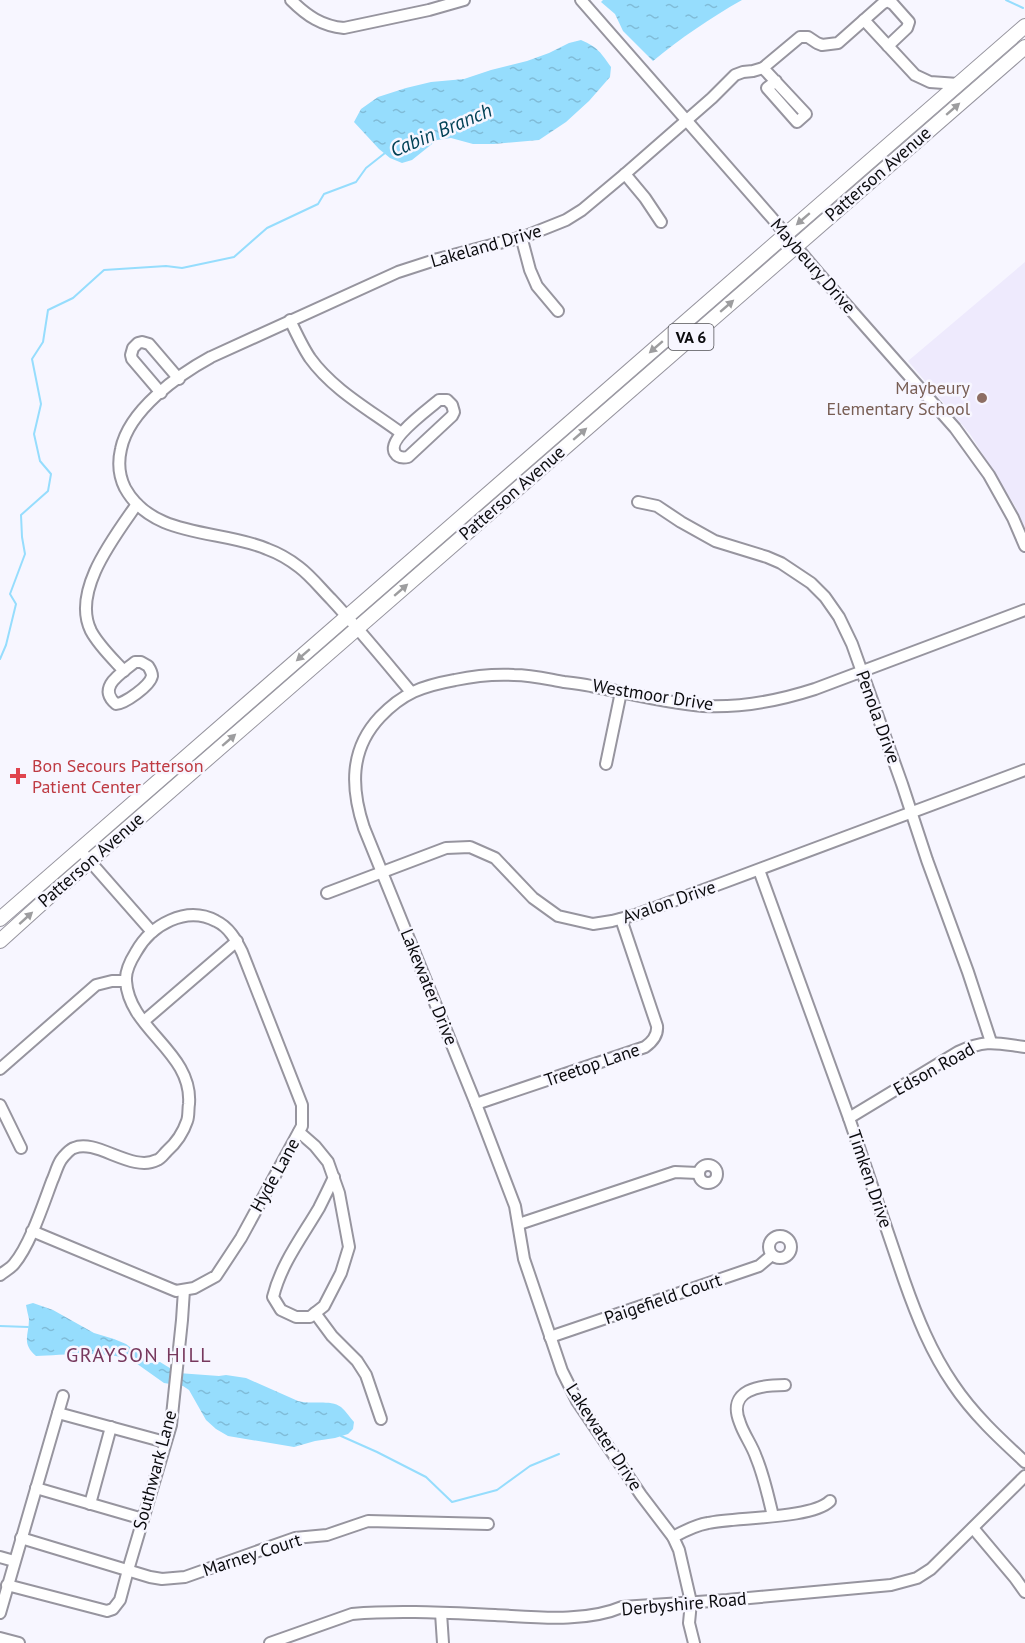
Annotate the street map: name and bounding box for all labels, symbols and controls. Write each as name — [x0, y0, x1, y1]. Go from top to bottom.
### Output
water label: Cabin Branch — [386, 97, 496, 163]
one-way arrow — [945, 103, 960, 116]
street label: Patterson Avenue — [820, 121, 935, 226]
one-way arrow — [796, 212, 811, 225]
street label: Maybeury Drive — [766, 213, 861, 318]
street label: Lakeland Drive — [428, 219, 544, 272]
one-way arrow — [719, 299, 734, 313]
road number: VA 6 — [668, 324, 714, 350]
one-way arrow — [649, 340, 664, 353]
place label: Maybeury Elementary School — [827, 376, 971, 420]
marker: Maybeury Elementary School — [975, 391, 989, 405]
one-way arrow — [572, 427, 587, 441]
street label: Patterson Avenue — [454, 440, 569, 545]
one-way arrow — [393, 584, 408, 597]
one-way arrow — [295, 649, 311, 662]
street label: Penola Drive — [851, 667, 906, 767]
street label: Westmoor Drive — [591, 674, 715, 715]
one-way arrow — [221, 734, 236, 747]
place label: Bon Secours Patterson Patient Center — [32, 754, 204, 798]
marker: Bon Secours Patterson Patient Center — [9, 767, 27, 785]
street label: Patterson Avenue — [33, 807, 148, 912]
street label: Avalon Drive — [619, 875, 719, 928]
one-way arrow — [18, 912, 33, 925]
street label: Lakewater Drive — [396, 925, 463, 1048]
street label: Treetop Lane — [541, 1037, 643, 1092]
street label: Edson Road — [889, 1037, 978, 1100]
street label: Timken Drive — [843, 1127, 898, 1231]
street label: Hyde Lane — [245, 1134, 304, 1216]
street label: Paigefield Court — [601, 1268, 724, 1329]
district label: GRAYSON HILL — [66, 1342, 212, 1368]
street label: Lakewater Drive — [561, 1379, 648, 1495]
street label: Southwark Lane — [128, 1408, 182, 1532]
street label: Marney Court — [200, 1528, 304, 1581]
street label: Derbyshire Road — [621, 1587, 747, 1620]

